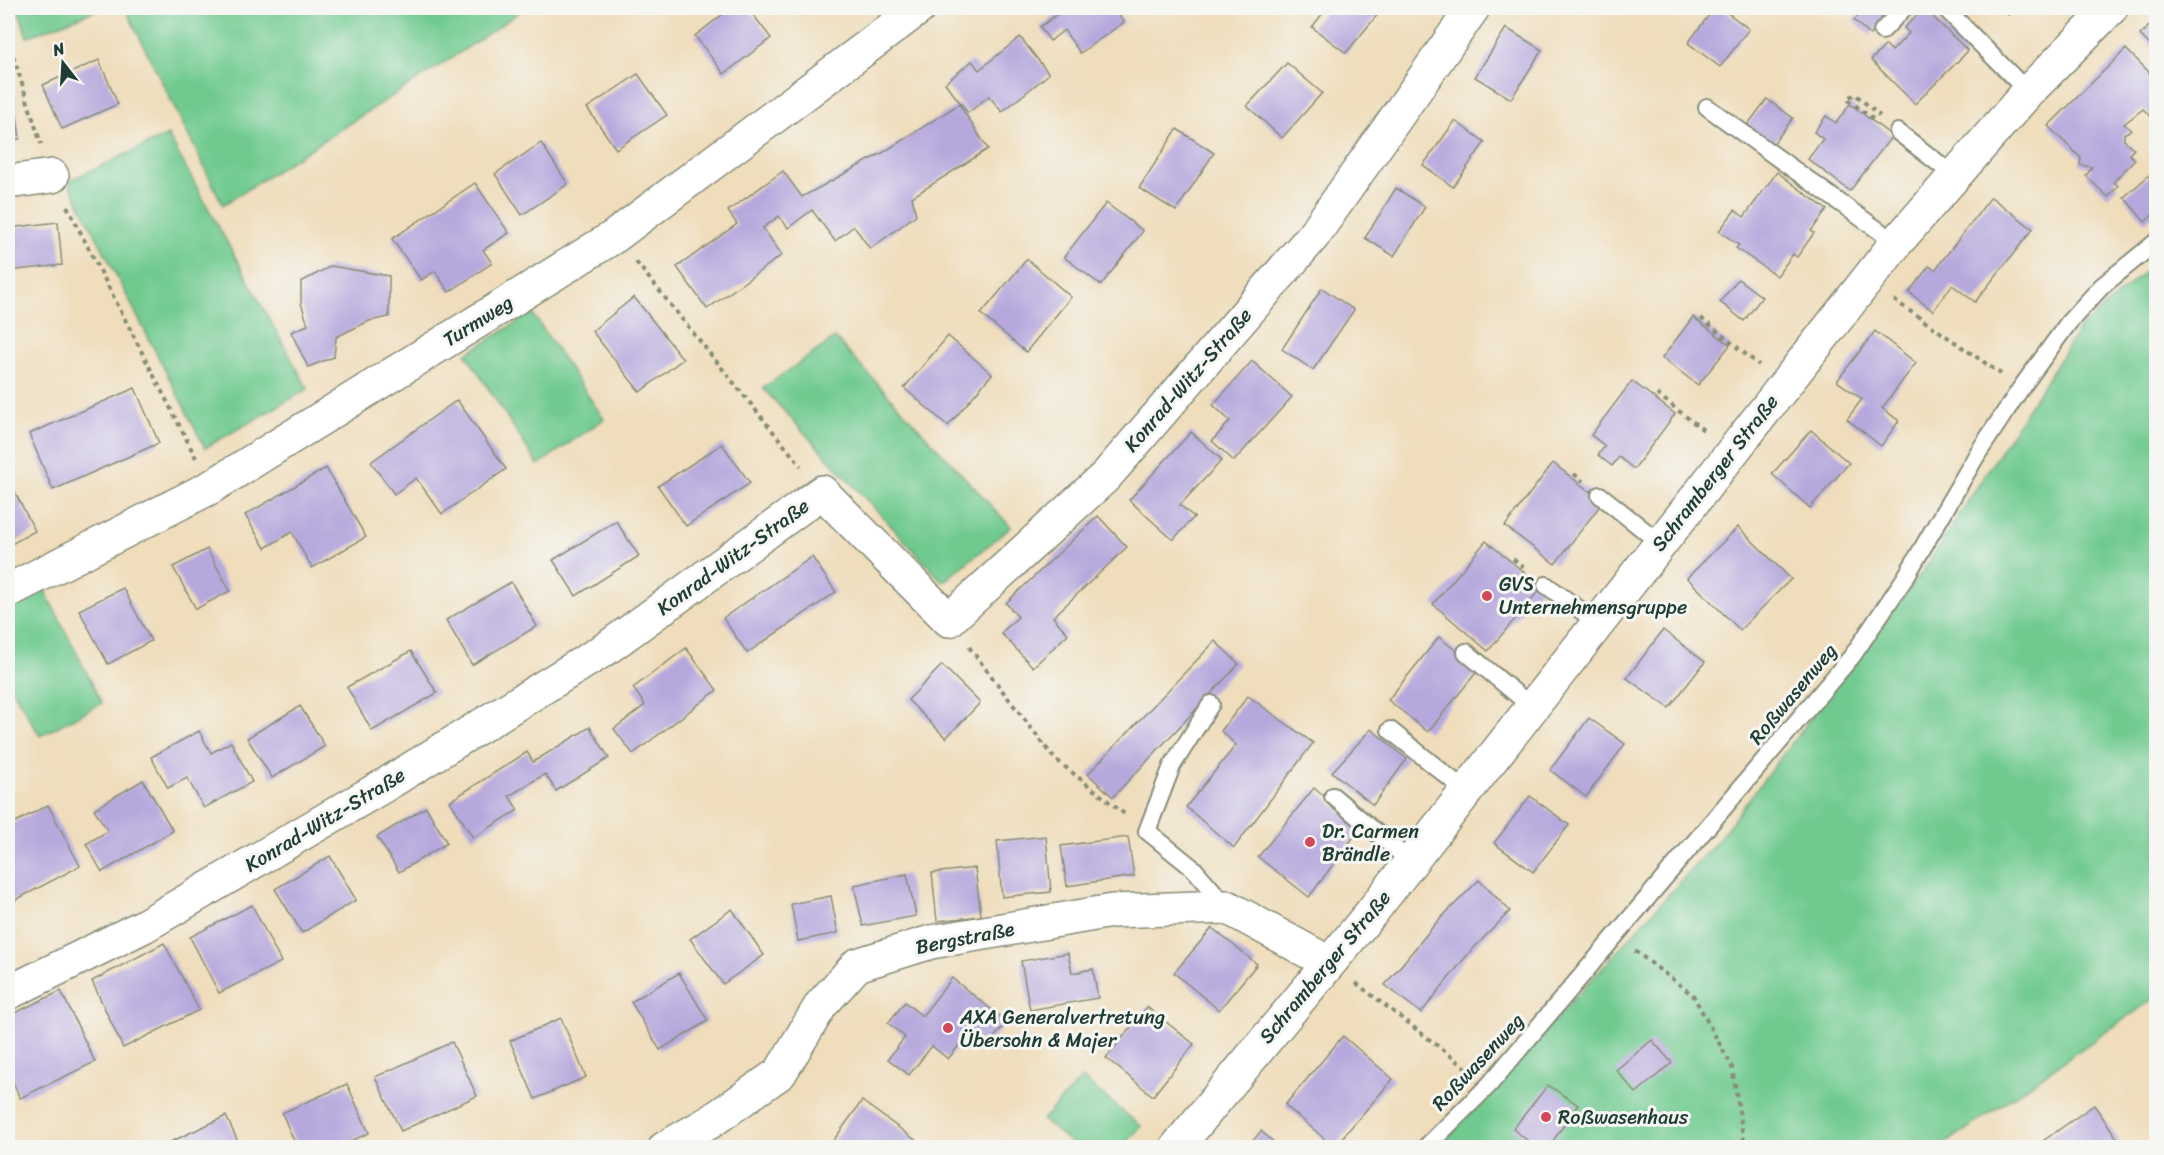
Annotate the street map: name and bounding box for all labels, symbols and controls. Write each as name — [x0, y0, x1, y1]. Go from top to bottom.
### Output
north arrow — [33, 33, 93, 93]
text: N — [48, 33, 69, 65]
street label: Turmweg — [436, 286, 520, 356]
street label: Konrad-Witz-Straße — [1115, 300, 1261, 460]
street label: Schramberger Straße — [1642, 387, 1788, 559]
street label: Konrad-Witz-Straße — [649, 489, 817, 625]
place label: GVS Unternehmensgruppe — [1499, 567, 1687, 625]
marker: GVS Unternehmensgruppe — [1480, 589, 1494, 603]
street label: Roßwasenweg — [1740, 635, 1846, 753]
street label: Konrad-Witz-Straße — [238, 758, 412, 882]
place label: Dr. Carmen Brändle — [1322, 814, 1419, 872]
marker: Dr. Carmen Brändle — [1303, 835, 1317, 849]
street label: Schramberger Straße — [1250, 882, 1400, 1052]
street label: Bergstraße — [913, 911, 1018, 965]
place label: AXA Generalvertretung Übersohn & Majer — [959, 1000, 1165, 1058]
street label: Roßwasenweg — [1423, 1005, 1533, 1119]
marker: AXA Generalvertretung Übersohn & Majer — [941, 1021, 955, 1035]
place label: Roßwasenhaus — [1558, 1100, 1689, 1135]
marker: Roßwasenhaus — [1539, 1110, 1553, 1124]

